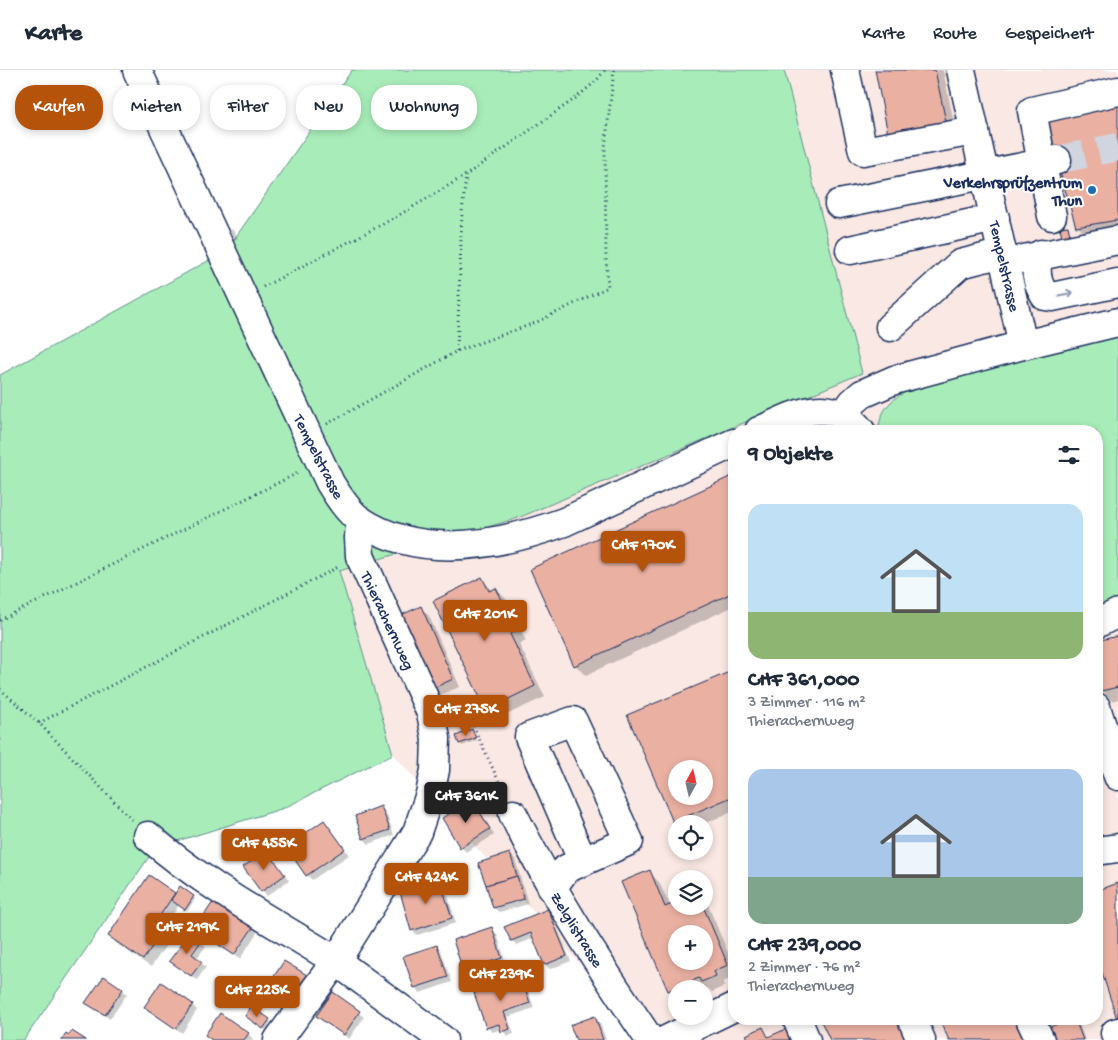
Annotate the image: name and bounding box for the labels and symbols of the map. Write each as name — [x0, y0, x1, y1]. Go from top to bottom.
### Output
place label: Verkehrsprüfzentrum Thun — [943, 174, 1083, 212]
marker: Verkehrsprüfzentrum Thun — [1086, 184, 1098, 196]
street label: Tempelstrasse — [983, 219, 1022, 315]
one-way arrow — [1057, 289, 1073, 299]
street label: Tempelstrasse — [287, 411, 347, 504]
pin: CHF 170K — [591, 530, 695, 573]
street label: Thierachernweg — [354, 568, 417, 674]
pin: CHF 201K — [433, 600, 537, 642]
pin: CHF 275K — [414, 694, 518, 737]
north arrow — [668, 760, 712, 805]
pin: CHF 361K — [414, 782, 518, 824]
pin: CHF 455K — [212, 828, 316, 871]
pin: CHF 424K — [374, 862, 478, 905]
street label: Zelglistrasse — [544, 890, 606, 973]
pin: CHF 219K — [135, 912, 239, 955]
pin: CHF 239K — [449, 960, 553, 1002]
pin: CHF 225K — [205, 976, 309, 1018]

